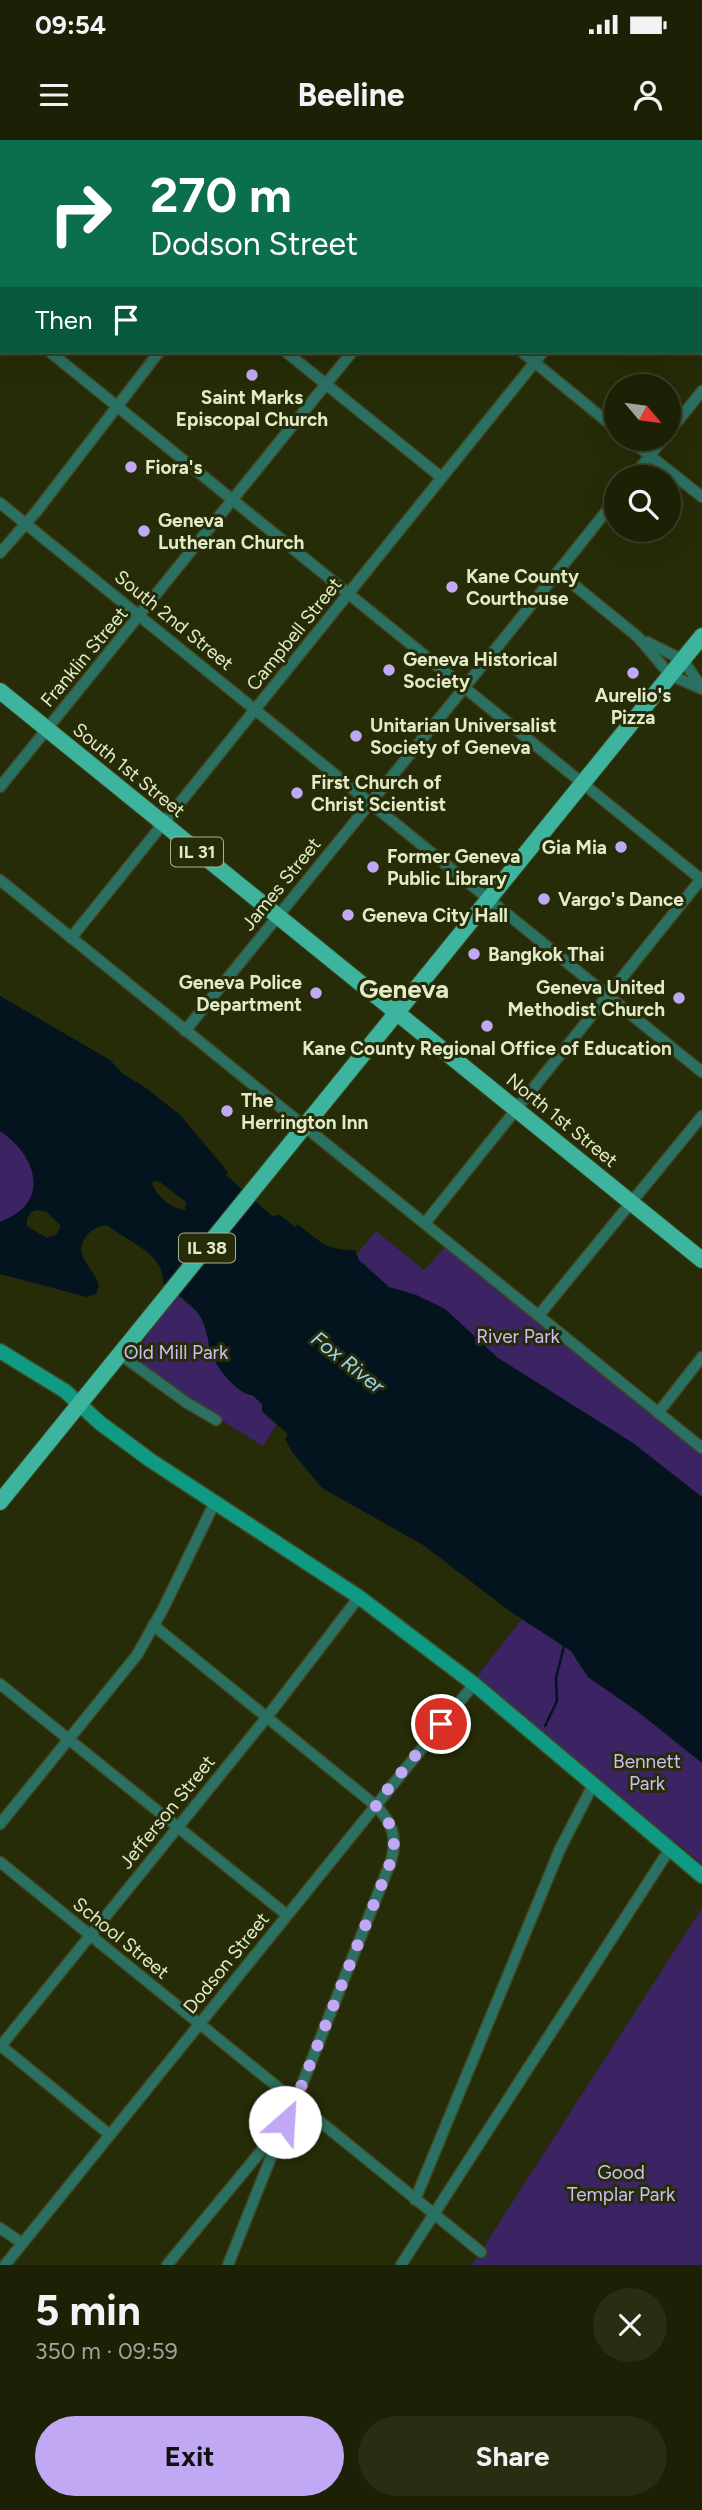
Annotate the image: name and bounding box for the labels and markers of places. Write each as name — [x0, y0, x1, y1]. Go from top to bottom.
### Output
marker: Saint Marks Episcopal Church — [244, 367, 260, 383]
place label: Saint Marks Episcopal Church — [176, 386, 328, 431]
place label: Fiora's — [145, 456, 203, 479]
marker: Fiora's — [123, 459, 139, 475]
place label: Geneva Lutheran Church — [158, 509, 304, 554]
marker: Geneva Lutheran Church — [136, 523, 152, 539]
place label: Kane County Courthouse — [466, 565, 579, 610]
marker: Kane County Courthouse — [444, 579, 460, 595]
place label: Geneva Historical Society — [403, 648, 557, 693]
marker: Geneva Historical Society — [381, 662, 397, 678]
marker: Aurelio's Pizza — [625, 665, 641, 681]
place label: Aurelio's Pizza — [595, 684, 671, 729]
place label: Unitarian Universalist Society of Geneva — [370, 714, 557, 759]
marker: Unitarian Universalist Society of Geneva — [348, 728, 364, 744]
place label: First Church of Christ Scientist — [311, 771, 446, 816]
marker: First Church of Christ Scientist — [289, 785, 305, 801]
place label: Gia Mia — [542, 836, 607, 859]
marker: Gia Mia — [613, 839, 629, 855]
place label: Former Geneva Public Library — [387, 845, 520, 890]
marker: Former Geneva Public Library — [365, 859, 381, 875]
place label: Vargo's Dance — [558, 888, 684, 911]
marker: Vargo's Dance — [536, 891, 552, 907]
place label: Geneva City Hall — [362, 904, 508, 927]
marker: Geneva City Hall — [340, 907, 356, 923]
place label: Bangkok Thai — [488, 943, 605, 966]
marker: Bangkok Thai — [466, 946, 482, 962]
place label: Geneva Police Department — [179, 971, 302, 1016]
place label: Geneva United Methodist Church — [508, 976, 665, 1021]
marker: Geneva Police Department — [308, 985, 324, 1001]
marker: Geneva United Methodist Church — [671, 990, 687, 1006]
marker: Kane County Regional Office of Education — [479, 1018, 495, 1034]
place label: Kane County Regional Office of Education — [302, 1037, 672, 1060]
place label: The Herrington Inn — [241, 1089, 368, 1134]
marker: The Herrington Inn — [219, 1103, 235, 1119]
pin — [411, 1694, 471, 1754]

